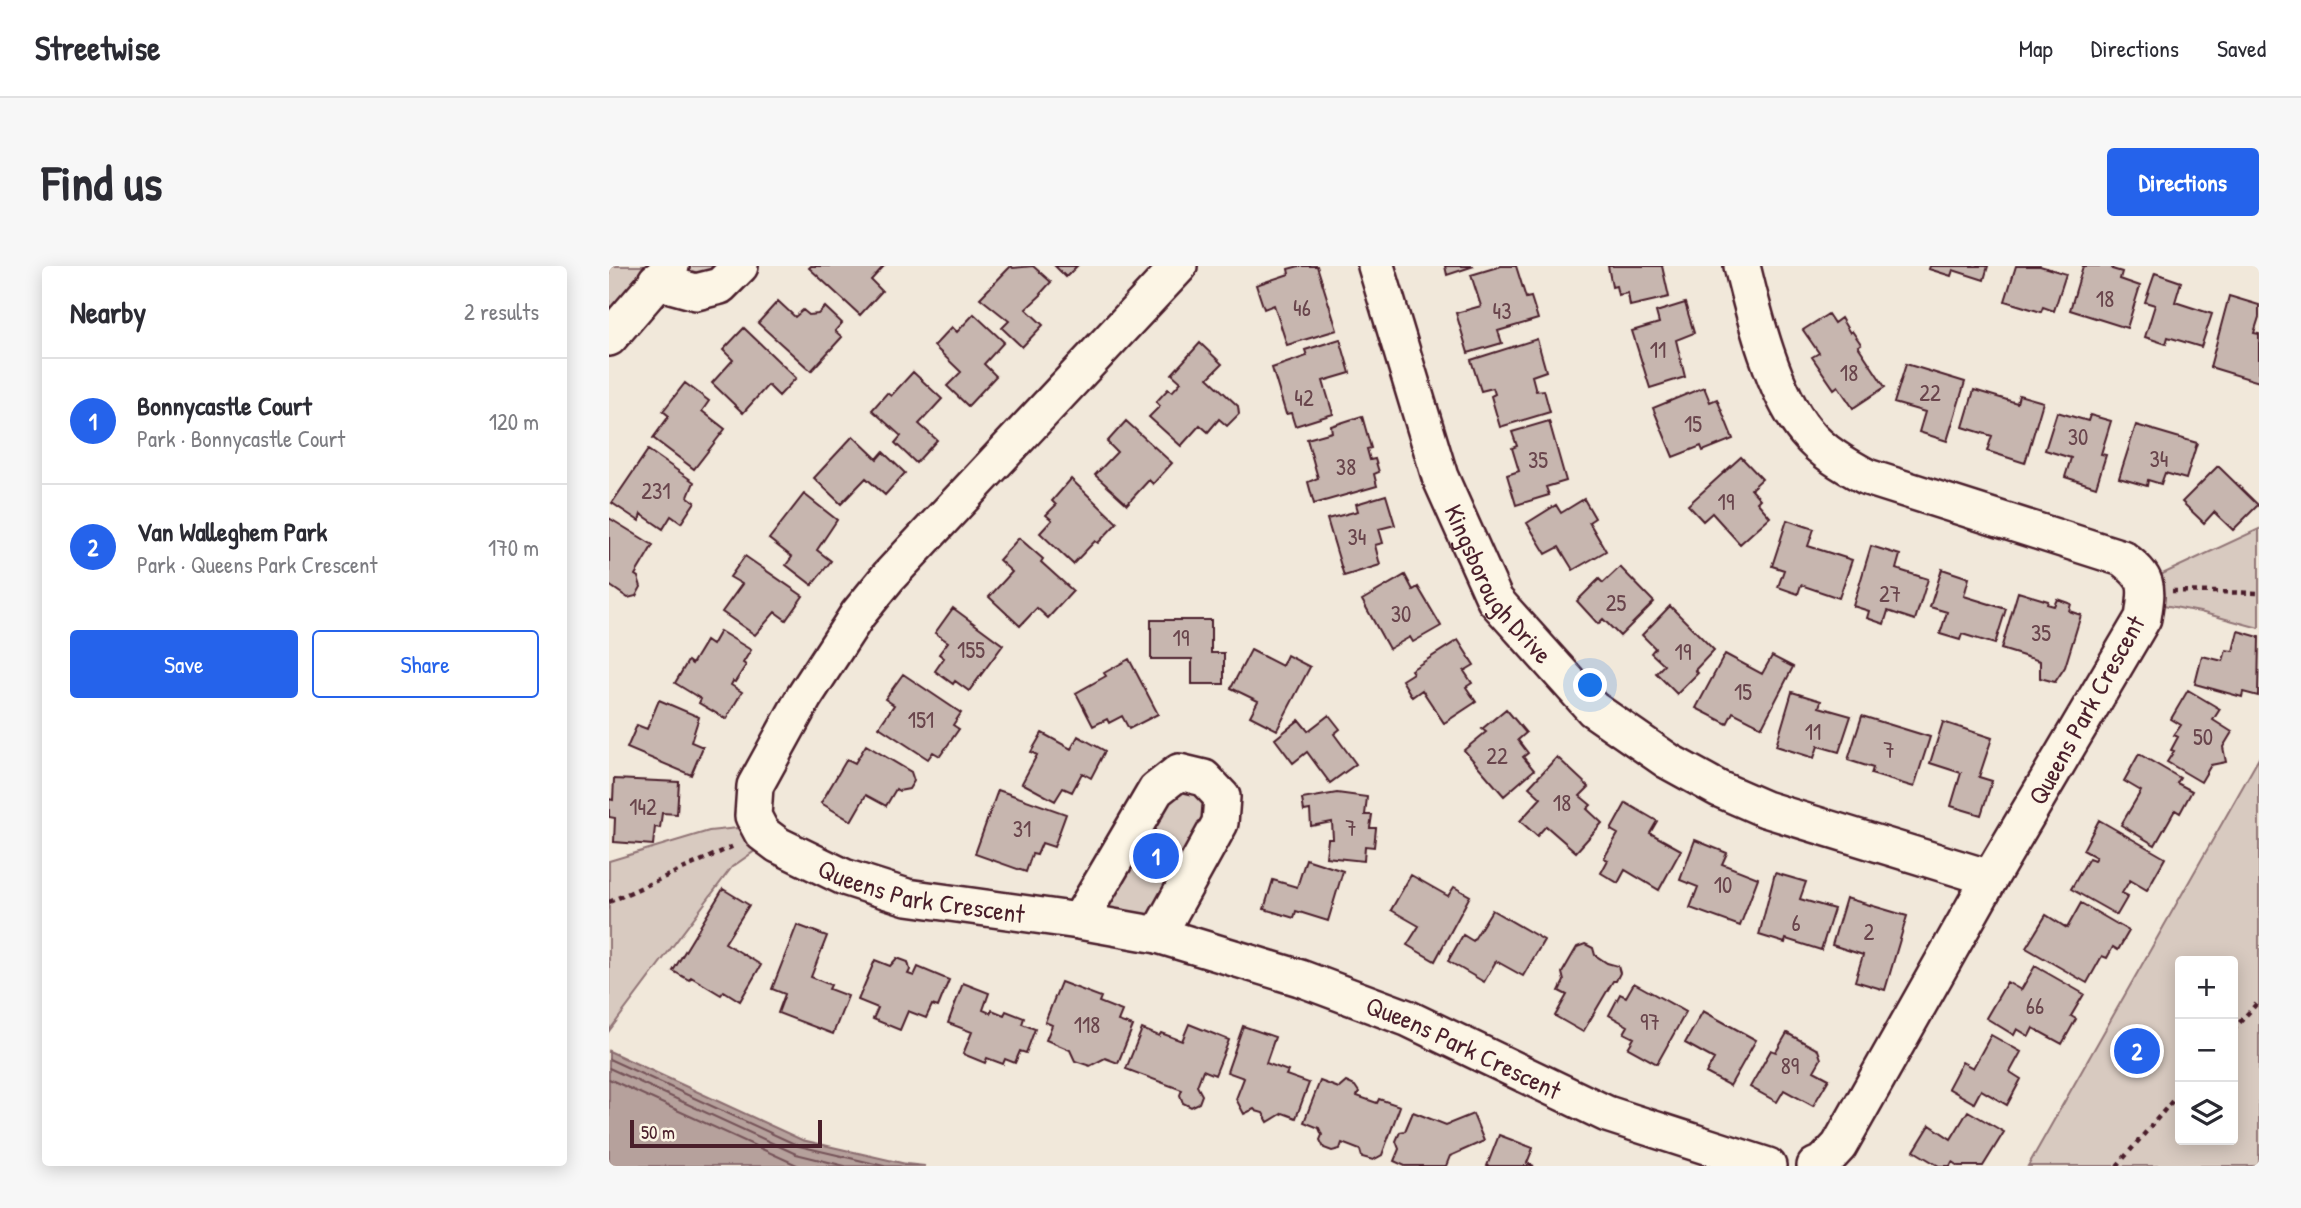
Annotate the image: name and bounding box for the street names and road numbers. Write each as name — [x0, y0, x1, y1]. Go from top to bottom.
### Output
street label: Kingsborough Drive — [1437, 498, 1561, 670]
street label: Queens Park Crescent — [2020, 608, 2153, 811]
street label: Queens Park Crescent — [813, 850, 1028, 931]
street label: Queens Park Crescent — [1362, 987, 1568, 1107]

